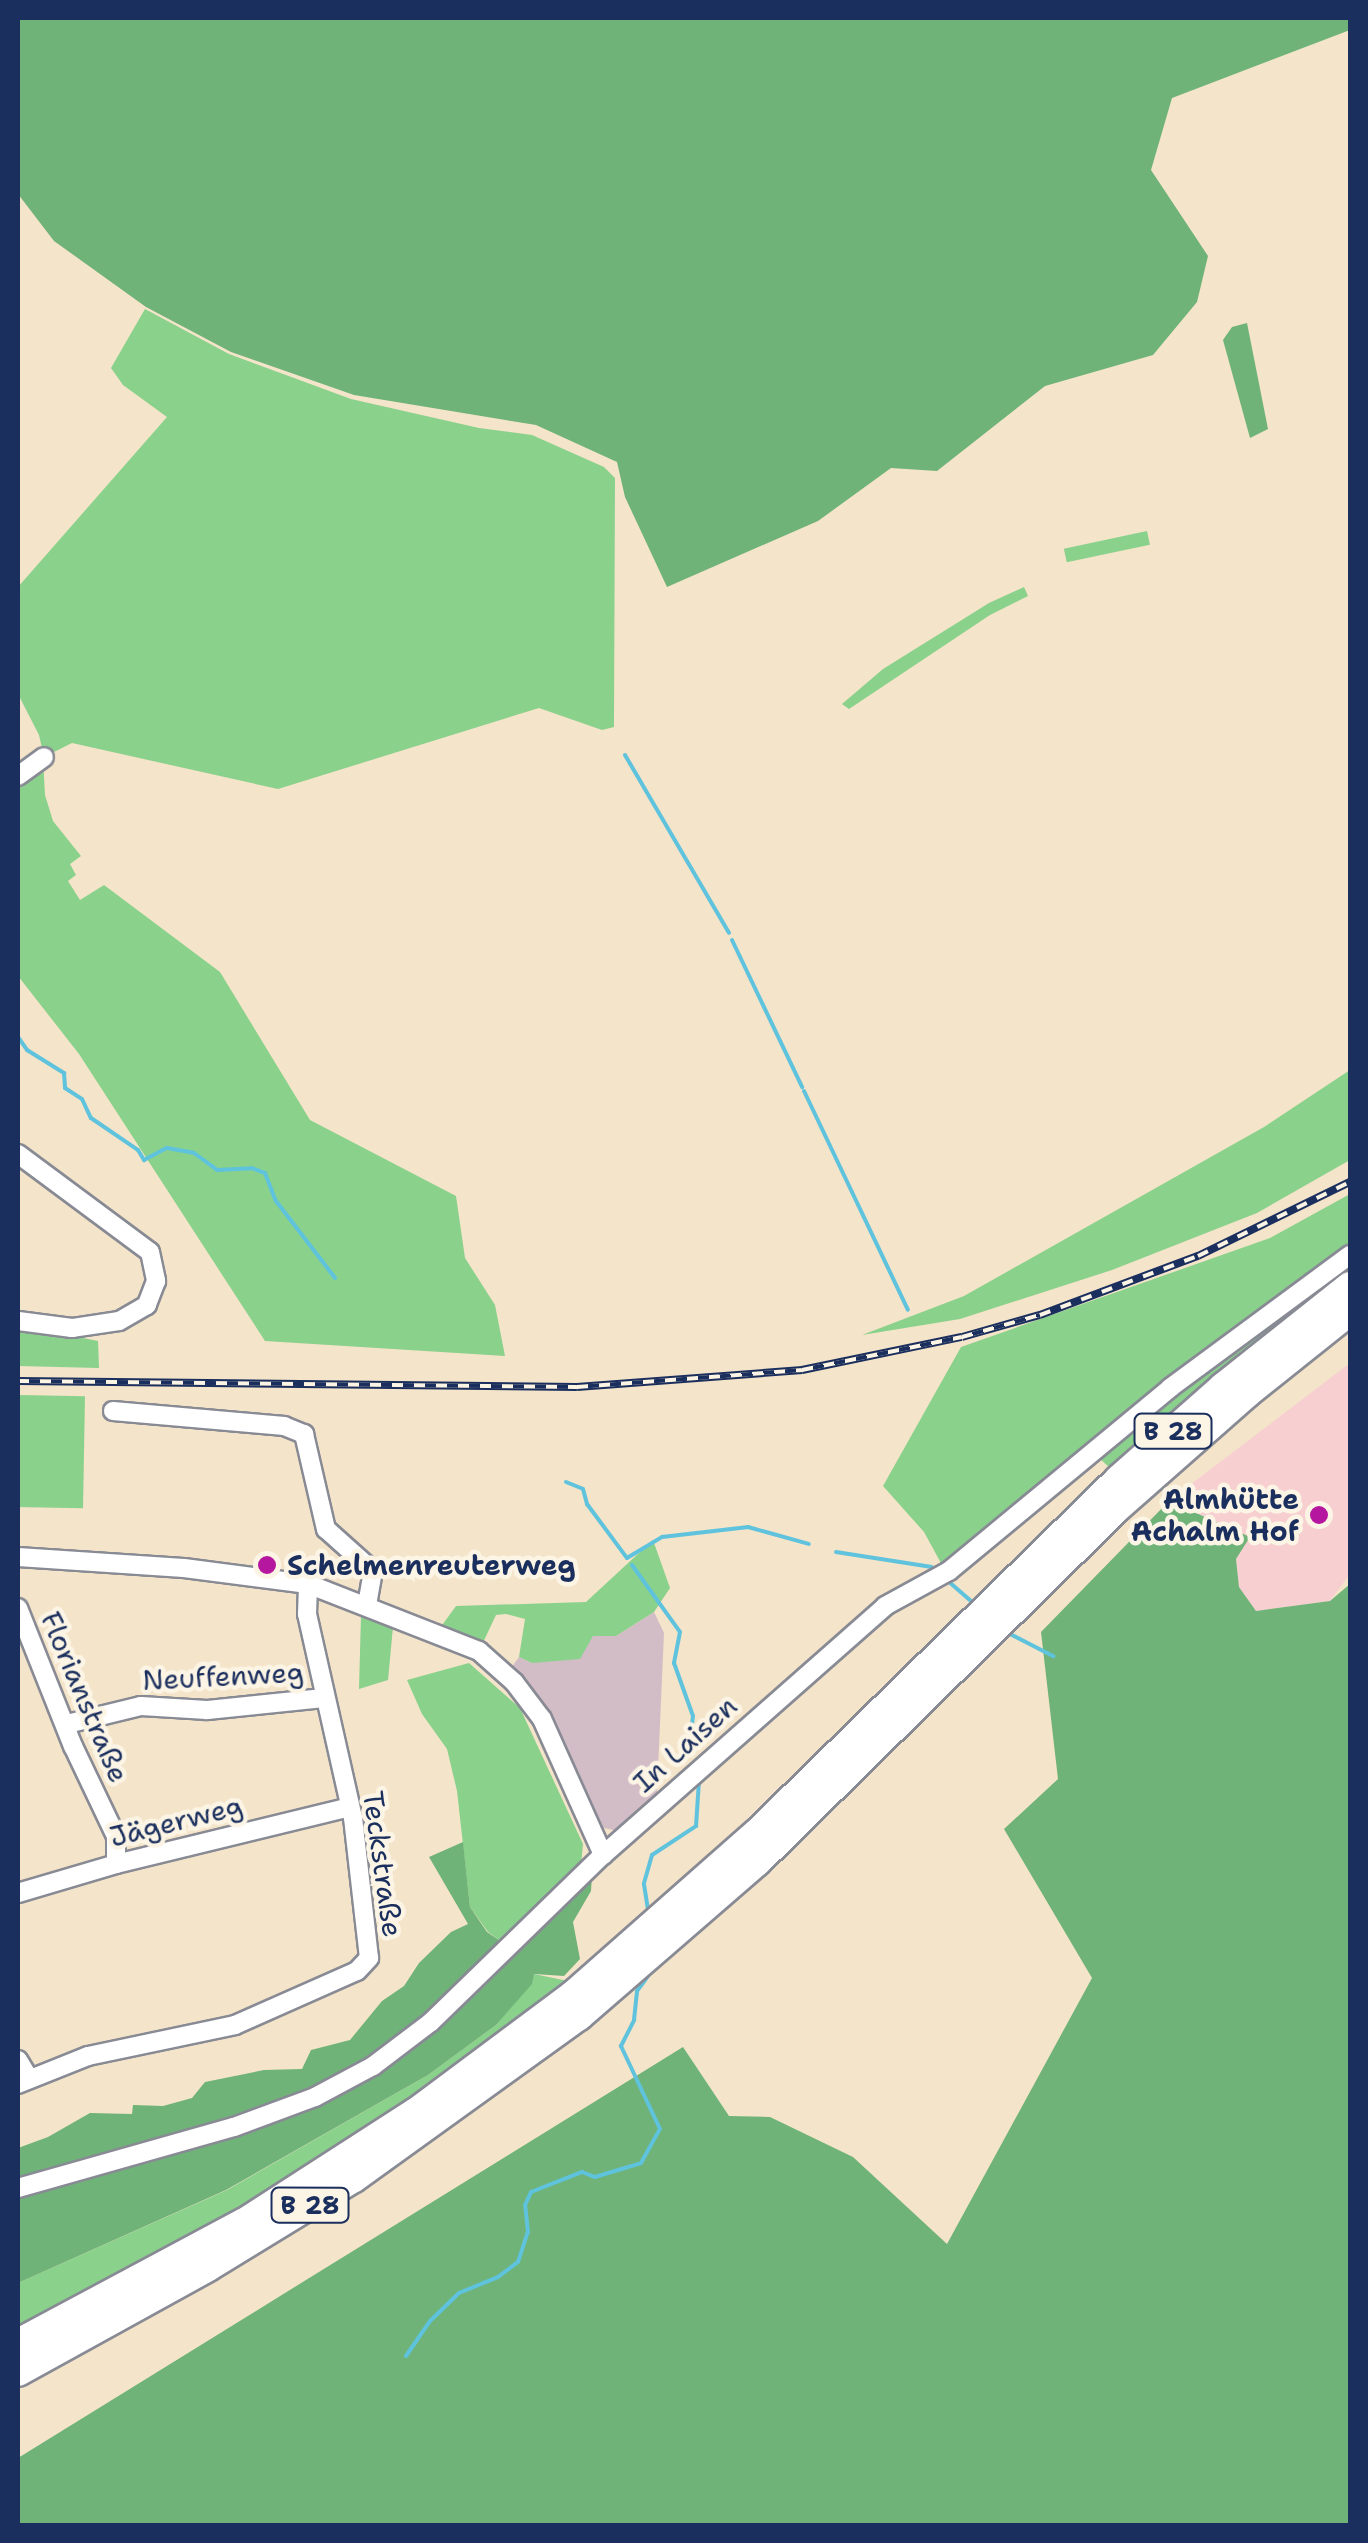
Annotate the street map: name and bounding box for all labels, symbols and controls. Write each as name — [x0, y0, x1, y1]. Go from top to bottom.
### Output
road number: B 28 — [1133, 1411, 1213, 1451]
place label: Almhütte Achalm Hof — [1131, 1482, 1299, 1548]
marker: Almhütte Achalm Hof — [1308, 1504, 1330, 1526]
place label: Schelmenreuterweg — [287, 1548, 576, 1582]
marker: Schelmenreuterweg — [256, 1554, 278, 1576]
street label: Florianstraße — [34, 1607, 136, 1787]
street label: Neuffenweg — [141, 1655, 305, 1697]
street label: In Laisen — [626, 1689, 744, 1799]
street label: Jägerweg — [106, 1788, 246, 1854]
street label: Teckstraße — [356, 1789, 410, 1939]
road number: B 28 — [270, 2185, 350, 2225]

